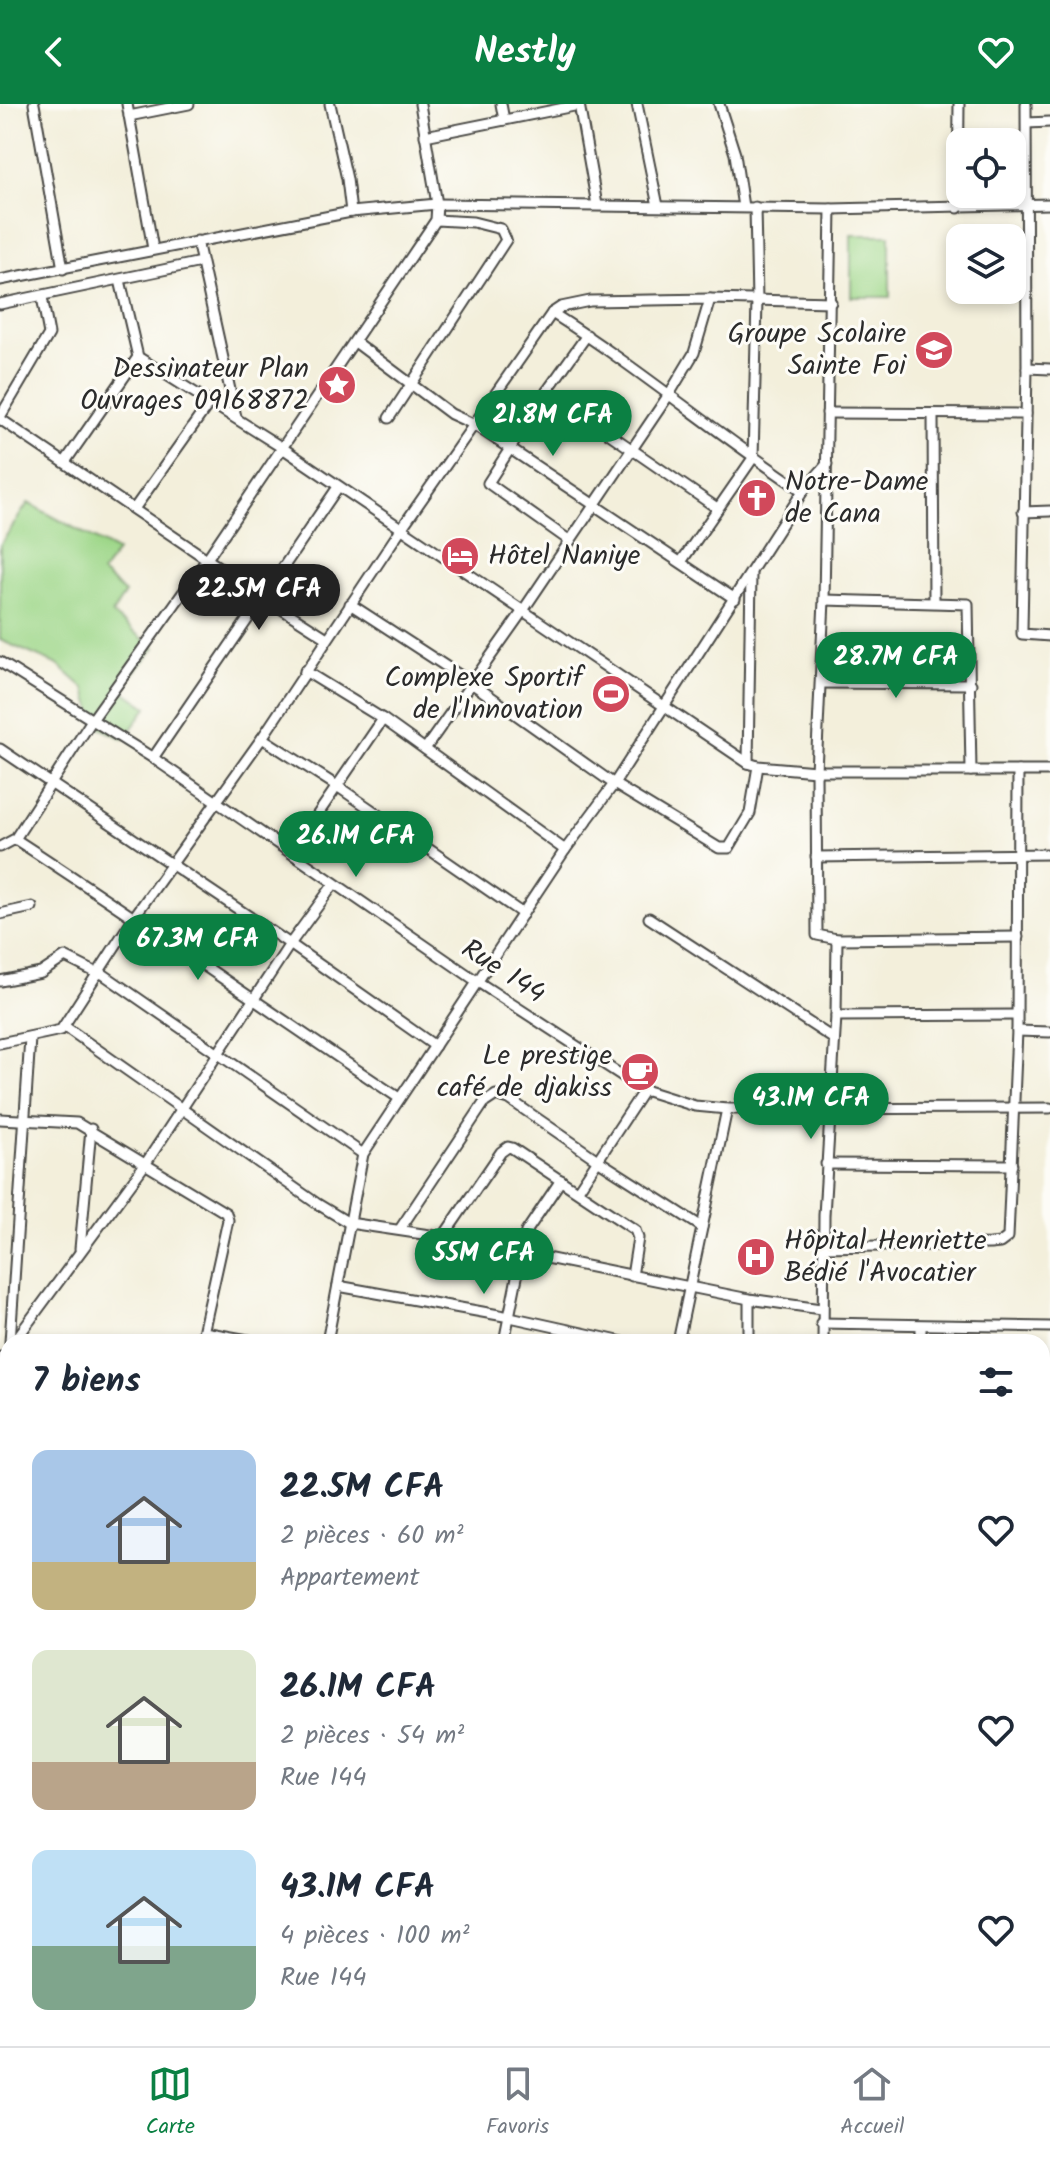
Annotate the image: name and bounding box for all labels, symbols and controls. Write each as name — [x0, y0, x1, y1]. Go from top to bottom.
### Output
text: Nestly — [474, 24, 576, 81]
icon: back — [32, 30, 76, 74]
icon: heart — [974, 30, 1018, 74]
map controls — [946, 128, 1026, 304]
button: locate — [946, 128, 1026, 208]
button: layers — [946, 224, 1026, 304]
place label: Groupe Scolaire Sainte Foi — [728, 312, 907, 389]
school or university icon: Groupe Scolaire Sainte Foi — [913, 329, 955, 371]
place label: Dessinateur Plan Ouvrages 09168872 — [80, 347, 309, 424]
place icon: Dessinateur Plan Ouvrages 09168872 — [316, 364, 358, 406]
pin: 21.8M CFA — [461, 390, 645, 458]
text: 21.8M CFA — [493, 395, 613, 437]
place label: Notre-Dame de Cana — [785, 460, 929, 537]
church icon: Notre-Dame de Cana — [736, 477, 778, 519]
place label: Hôtel Naniye — [488, 534, 641, 579]
hotel icon: Hôtel Naniye — [439, 535, 481, 577]
pin: 22.5M CFA — [167, 564, 351, 632]
text: 22.5M CFA — [196, 569, 322, 611]
pin: 28.7M CFA — [804, 632, 988, 700]
text: 28.7M CFA — [833, 637, 959, 679]
place label: Complexe Sportif de l'Innovation — [384, 656, 585, 733]
sports icon: Complexe Sportif de l'Innovation — [590, 673, 632, 715]
pin: 26.1M CFA — [264, 811, 448, 879]
text: 26.1M CFA — [296, 816, 416, 858]
pin: 67.3M CFA — [106, 914, 290, 982]
text: 67.3M CFA — [137, 919, 259, 961]
street label: Rue 144 — [452, 928, 554, 1016]
place label: Le prestige café de djakiss — [437, 1034, 612, 1111]
cafe icon: Le prestige café de djakiss — [619, 1051, 661, 1093]
pin: 43.1M CFA — [719, 1073, 903, 1141]
text: 43.1M CFA — [752, 1078, 870, 1120]
place label: Hôpital Henriette Bédié l'Avocatier — [784, 1219, 987, 1296]
pin: 55M CFA — [410, 1228, 558, 1296]
text: 55M CFA — [433, 1233, 535, 1275]
hospital icon: Hôpital Henriette Bédié l'Avocatier — [735, 1236, 777, 1278]
text: 7 biens — [32, 1355, 141, 1409]
icon: filters — [974, 1360, 1018, 1404]
text: 22.5M CFA — [280, 1461, 445, 1515]
icon: home — [96, 1482, 192, 1578]
icon: heart — [974, 1508, 1018, 1552]
text: 2 pièces · 60 m² — [280, 1515, 463, 1557]
text: Appartement — [280, 1557, 420, 1599]
text: 26.1M CFA — [280, 1661, 436, 1715]
icon: home — [96, 1682, 192, 1778]
icon: heart — [974, 1708, 1018, 1752]
text: 2 pièces · 54 m² — [280, 1715, 464, 1757]
text: Rue 144 — [280, 1757, 367, 1799]
text: 43.1M CFA — [280, 1861, 435, 1915]
icon: home — [96, 1882, 192, 1978]
icon: heart — [974, 1908, 1018, 1952]
text: 4 pièces · 100 m² — [280, 1915, 469, 1957]
text: Rue 144 — [280, 1957, 367, 1999]
tab: Carte — [146, 2062, 195, 2145]
tab: Favoris — [486, 2062, 549, 2145]
tab: Accueil — [840, 2062, 904, 2145]

